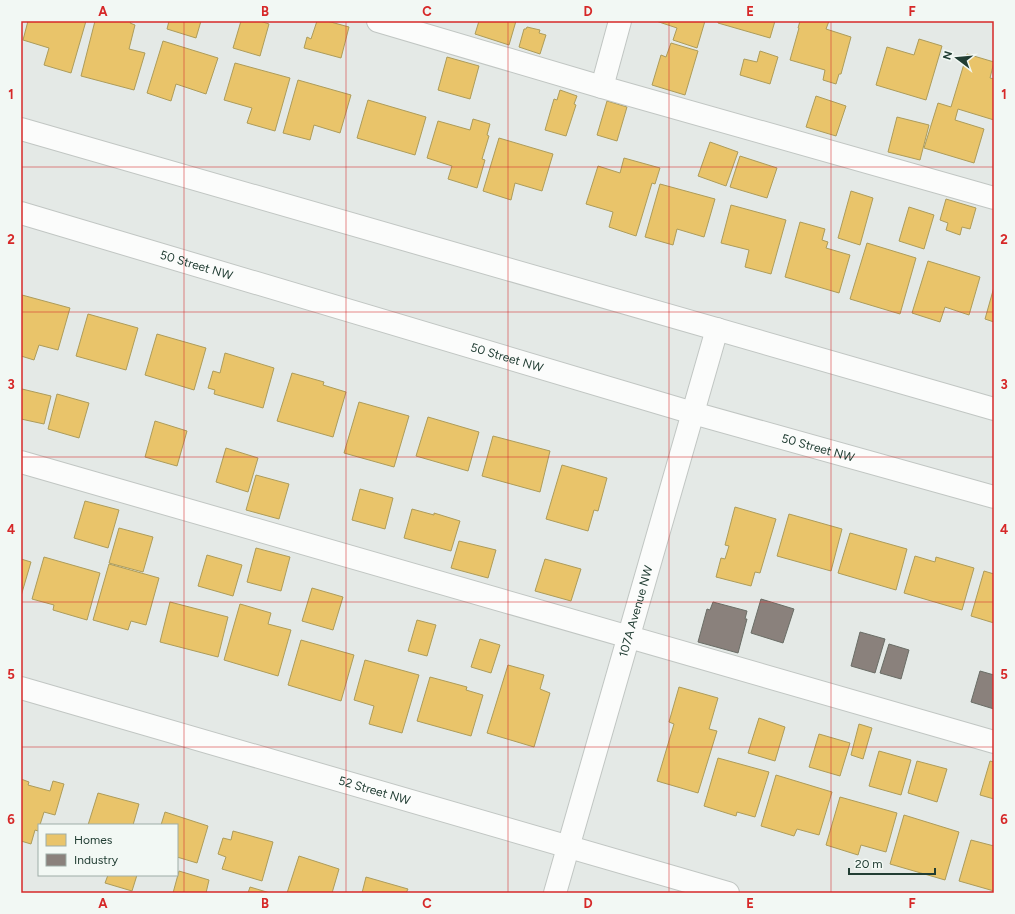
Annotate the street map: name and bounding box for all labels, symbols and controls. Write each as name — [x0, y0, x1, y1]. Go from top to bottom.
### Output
text: A — [98, 4, 108, 19]
text: B — [261, 4, 269, 19]
text: C — [422, 4, 432, 19]
text: D — [583, 4, 593, 19]
text: E — [746, 4, 754, 19]
text: F — [908, 4, 916, 19]
north arrow — [937, 38, 977, 78]
text: N — [940, 49, 955, 61]
text: 1 — [8, 87, 14, 102]
text: 1 — [1001, 87, 1007, 102]
text: 2 — [7, 232, 15, 247]
text: 2 — [1000, 232, 1008, 247]
street label: 50 Street NW — [158, 248, 235, 283]
street label: 50 Street NW — [469, 340, 545, 375]
text: 3 — [7, 377, 15, 392]
text: 3 — [1000, 377, 1008, 392]
street label: 50 Street NW — [780, 431, 857, 465]
text: 4 — [7, 522, 15, 537]
text: 4 — [1000, 522, 1008, 537]
street label: 107A Avenue NW — [616, 564, 656, 659]
text: 5 — [7, 667, 15, 682]
text: 5 — [1000, 667, 1008, 682]
street label: 52 Street NW — [337, 773, 412, 808]
text: 6 — [7, 812, 15, 827]
text: 6 — [1000, 812, 1008, 827]
legend — [38, 824, 178, 876]
text: Homes — [74, 833, 113, 847]
scale bar — [849, 850, 935, 876]
text: Industry — [74, 853, 119, 867]
text: 20 m — [855, 857, 883, 871]
text: A — [98, 896, 108, 911]
text: B — [261, 896, 269, 911]
text: C — [422, 896, 432, 911]
text: D — [583, 896, 593, 911]
text: E — [746, 896, 754, 911]
text: F — [908, 896, 916, 911]

